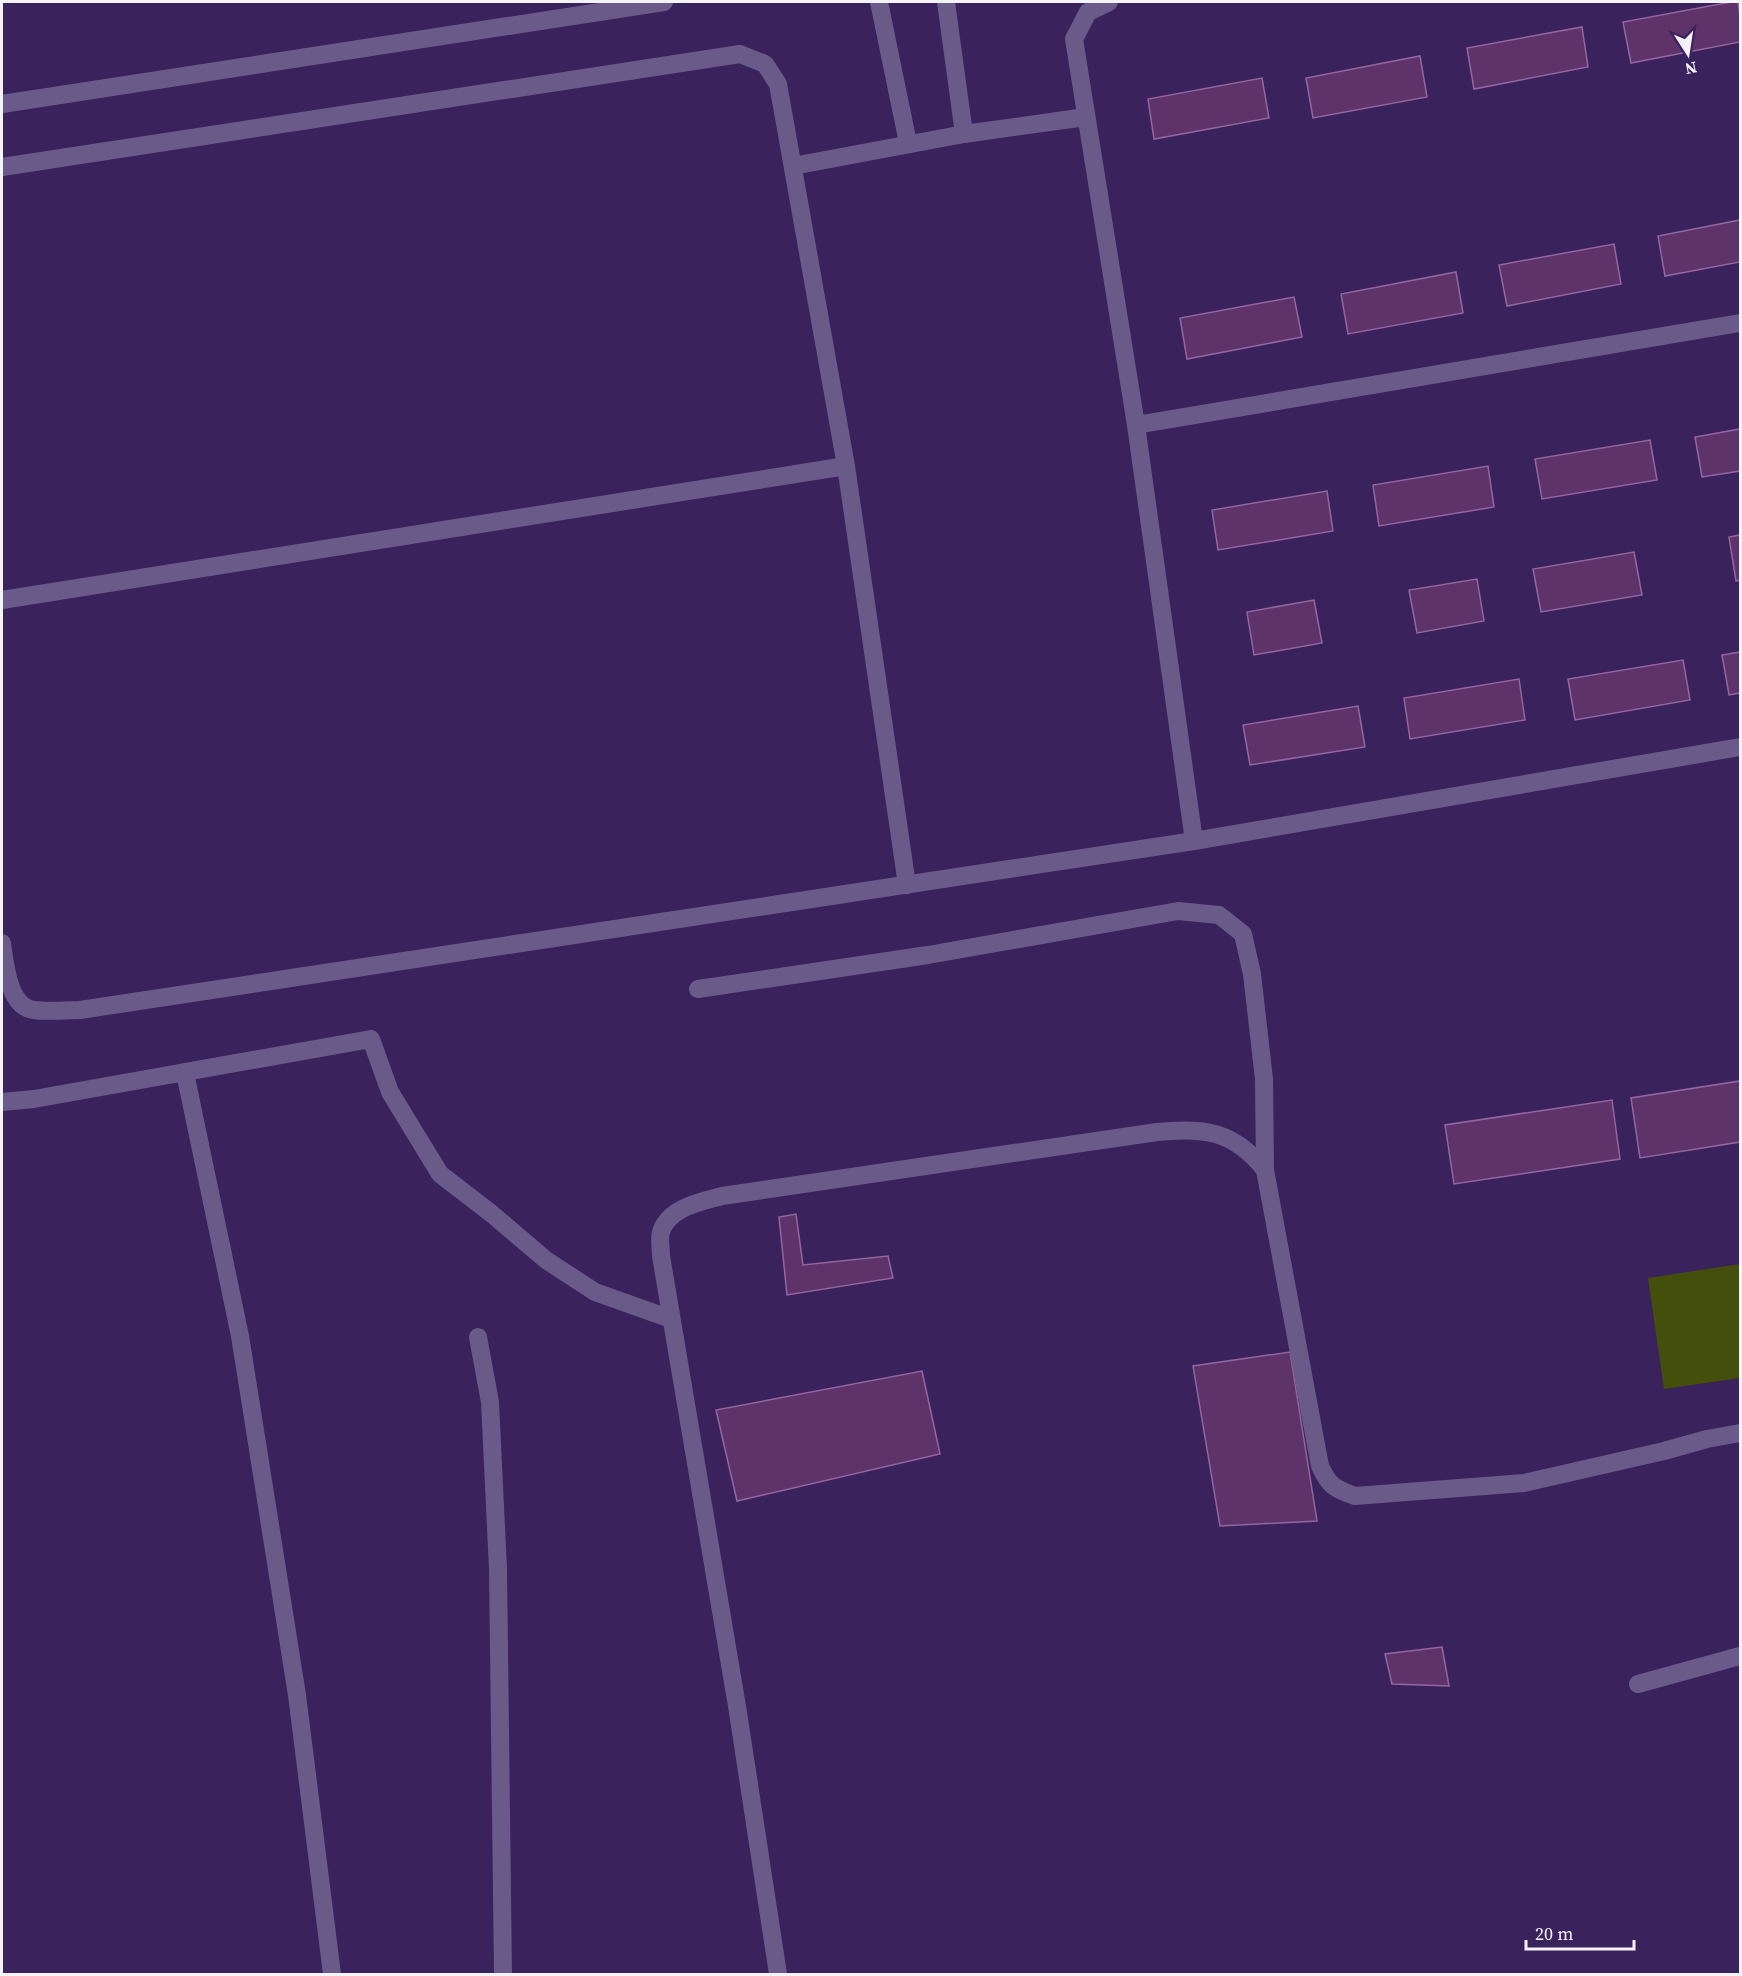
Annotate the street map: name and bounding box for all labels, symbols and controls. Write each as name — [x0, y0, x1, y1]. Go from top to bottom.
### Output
north arrow — [1658, 24, 1718, 84]
text: N — [1683, 57, 1699, 81]
scale bar — [1526, 1913, 1634, 1951]
text: 20 m — [1535, 1921, 1573, 1946]

